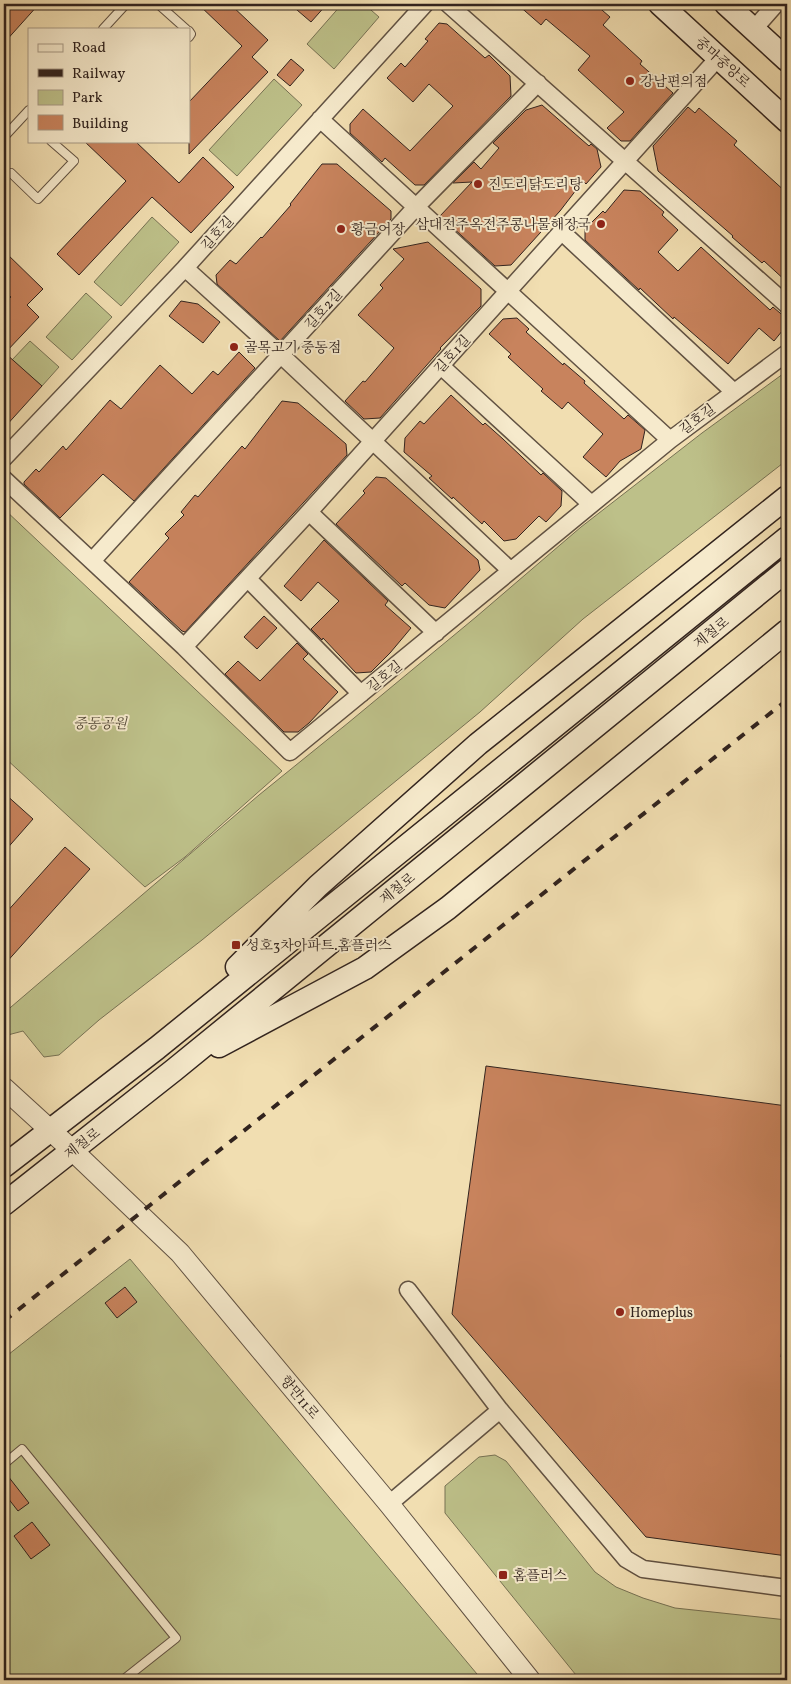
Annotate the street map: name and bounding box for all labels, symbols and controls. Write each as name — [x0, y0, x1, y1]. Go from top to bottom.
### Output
legend — [28, 28, 190, 142]
street label: 중마중앙로 — [691, 33, 754, 93]
text: Road — [72, 38, 106, 59]
text: Railway — [72, 64, 125, 85]
place label: 강남편의점 — [640, 73, 708, 92]
marker: 강남편의점 — [624, 75, 636, 87]
text: Park — [72, 88, 103, 109]
text: Building — [72, 114, 129, 135]
place label: 진도리닭도리탕 — [488, 176, 583, 195]
marker: 진도리닭도리탕 — [472, 178, 484, 190]
street label: 길호길 — [197, 213, 239, 255]
place label: 삼대전주옥전주콩나물해장국 — [415, 216, 591, 235]
marker: 삼대전주옥전주콩나물해장국 — [595, 218, 607, 230]
place label: 황금어장 — [351, 221, 406, 240]
marker: 황금어장 — [335, 223, 347, 235]
street label: 길호2길 — [301, 286, 347, 334]
street label: 길호1길 — [431, 332, 476, 378]
place label: 골목고기 중동점 — [244, 339, 341, 358]
marker: 골목고기 중동점 — [228, 341, 240, 353]
street label: 길호길 — [676, 400, 720, 440]
street label: 제철로 — [690, 613, 734, 653]
street label: 길호길 — [363, 657, 407, 697]
park label: 중동공원 — [73, 715, 129, 734]
street label: 제철로 — [376, 869, 420, 909]
place label: 성호3차아파트.홈플러스 — [246, 937, 392, 956]
marker: 성호3차아파트.홈플러스 — [230, 939, 242, 951]
street label: 제철로 — [61, 1124, 105, 1164]
place label: Homeplus — [630, 1304, 693, 1323]
marker: Homeplus — [614, 1306, 626, 1318]
street label: 항만11로 — [275, 1372, 323, 1424]
place label: 홈플러스 — [513, 1567, 568, 1586]
marker: 홈플러스 — [497, 1569, 509, 1581]

